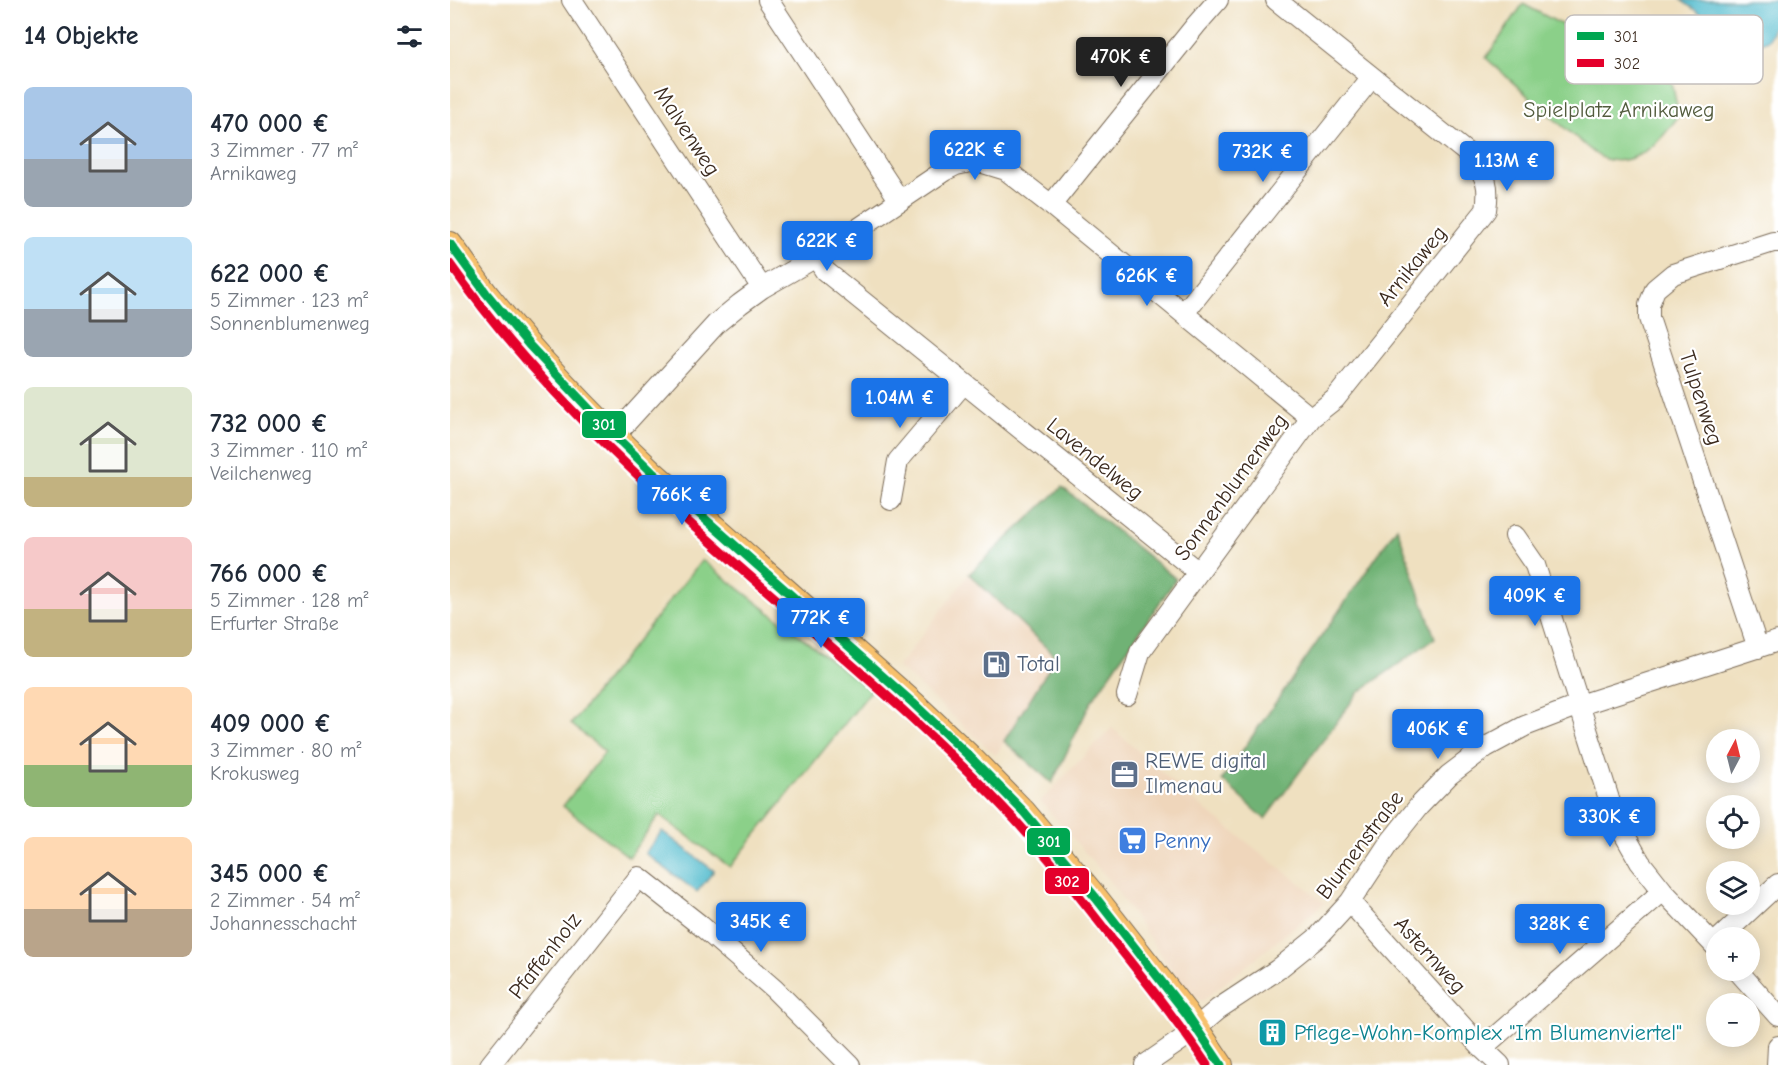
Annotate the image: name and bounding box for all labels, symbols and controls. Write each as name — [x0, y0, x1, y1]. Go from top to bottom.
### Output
legend — [1565, 15, 1763, 84]
icon: filters — [393, 20, 426, 53]
text: 14 Objekte — [24, 21, 139, 51]
text: 301 — [1614, 28, 1638, 46]
pin: 470K € — [1072, 37, 1170, 88]
text: 470K € — [1090, 45, 1152, 68]
text: 302 — [1614, 55, 1640, 73]
street label: Malvenweg — [648, 81, 726, 181]
park label: Spielplatz Arnikaweg — [1523, 97, 1715, 123]
text: 470 000 € — [210, 109, 330, 139]
icon: home — [72, 111, 144, 183]
pin: 622K € — [926, 130, 1024, 181]
pin: 732K € — [1214, 132, 1312, 183]
text: 622K € — [944, 138, 1006, 161]
text: 3 Zimmer · 77 m² — [210, 139, 358, 162]
text: 732K € — [1233, 140, 1293, 163]
pin: 1.13M € — [1452, 141, 1562, 192]
text: 1.13M € — [1474, 149, 1540, 172]
text: Arnikaweg — [210, 162, 297, 185]
pin: 622K € — [778, 221, 876, 272]
street label: Arnikaweg — [1372, 221, 1452, 311]
text: 622K € — [796, 229, 858, 252]
pin: 626K € — [1098, 256, 1196, 307]
text: 622 000 € — [210, 259, 331, 289]
icon: home — [72, 261, 144, 333]
text: 626K € — [1115, 264, 1179, 287]
text: 5 Zimmer · 123 m² — [210, 289, 368, 312]
text: Sonnenblumenweg — [210, 312, 370, 335]
street label: Tulpenweg — [1674, 347, 1728, 449]
pin: 1.04M € — [845, 378, 955, 429]
text: 1.04M € — [865, 386, 935, 409]
street label: Sonnenblumenweg — [1169, 408, 1293, 566]
text: 732 000 € — [210, 409, 329, 439]
line badge: 301 — [581, 410, 627, 439]
icon: home — [72, 411, 144, 483]
street label: Lavendelweg — [1041, 412, 1149, 506]
text: 301 — [592, 416, 616, 434]
text: 3 Zimmer · 110 m² — [210, 439, 367, 462]
text: Veilchenweg — [210, 462, 312, 485]
pin: 766K € — [633, 475, 731, 526]
text: 766K € — [651, 483, 713, 506]
text: 766 000 € — [210, 559, 329, 589]
icon: home — [72, 561, 144, 633]
pin: 409K € — [1486, 576, 1584, 627]
text: 409K € — [1503, 584, 1567, 607]
text: 5 Zimmer · 128 m² — [210, 589, 369, 612]
pin: 772K € — [772, 598, 870, 649]
text: 772K € — [791, 606, 851, 629]
text: Erfurter Straße — [210, 612, 339, 635]
fuel station icon: Total — [980, 648, 1012, 680]
place label: Total — [1017, 651, 1060, 677]
text: 409 000 € — [210, 709, 332, 739]
pin: 406K € — [1389, 709, 1487, 760]
icon: home — [72, 711, 144, 783]
text: 406K € — [1406, 717, 1470, 740]
north arrow — [1706, 729, 1760, 783]
map controls — [1706, 729, 1760, 1047]
text: 3 Zimmer · 80 m² — [210, 739, 362, 762]
place label: REWE digital Ilmenau — [1145, 748, 1266, 799]
office icon: REWE digital Ilmenau — [1108, 758, 1140, 790]
text: Krokusweg — [210, 762, 300, 785]
street label: Blumenstraße — [1311, 786, 1409, 904]
button: locate — [1706, 795, 1760, 849]
pin: 330K € — [1561, 797, 1659, 848]
text: 330K € — [1578, 805, 1642, 828]
supermarket icon: Penny — [1117, 825, 1149, 857]
line badge: 301 — [1026, 827, 1071, 856]
place label: Penny — [1154, 828, 1211, 854]
text: 301 — [1037, 833, 1061, 851]
text: 345 000 € — [210, 859, 330, 889]
icon: home — [72, 861, 144, 933]
button: layers — [1706, 861, 1760, 915]
line badge: 302 — [1044, 867, 1090, 895]
text: 302 — [1054, 873, 1080, 891]
text: 2 Zimmer · 54 m² — [210, 889, 360, 912]
pin: 345K € — [712, 902, 810, 953]
pin: 328K € — [1511, 904, 1609, 955]
street label: Pfaffenholz — [503, 907, 587, 1004]
text: 345K € — [730, 910, 792, 933]
street label: Asternweg — [1389, 911, 1471, 999]
text: Johannesschacht — [210, 912, 356, 935]
text: 328K € — [1529, 912, 1591, 935]
button: + — [1706, 927, 1760, 981]
button: − — [1706, 993, 1760, 1047]
building icon: Pflege-Wohn-Komplex "Im Blumenviertel" — [1257, 1017, 1289, 1049]
place label: Pflege-Wohn-Komplex "Im Blumenviertel" — [1294, 1020, 1682, 1046]

